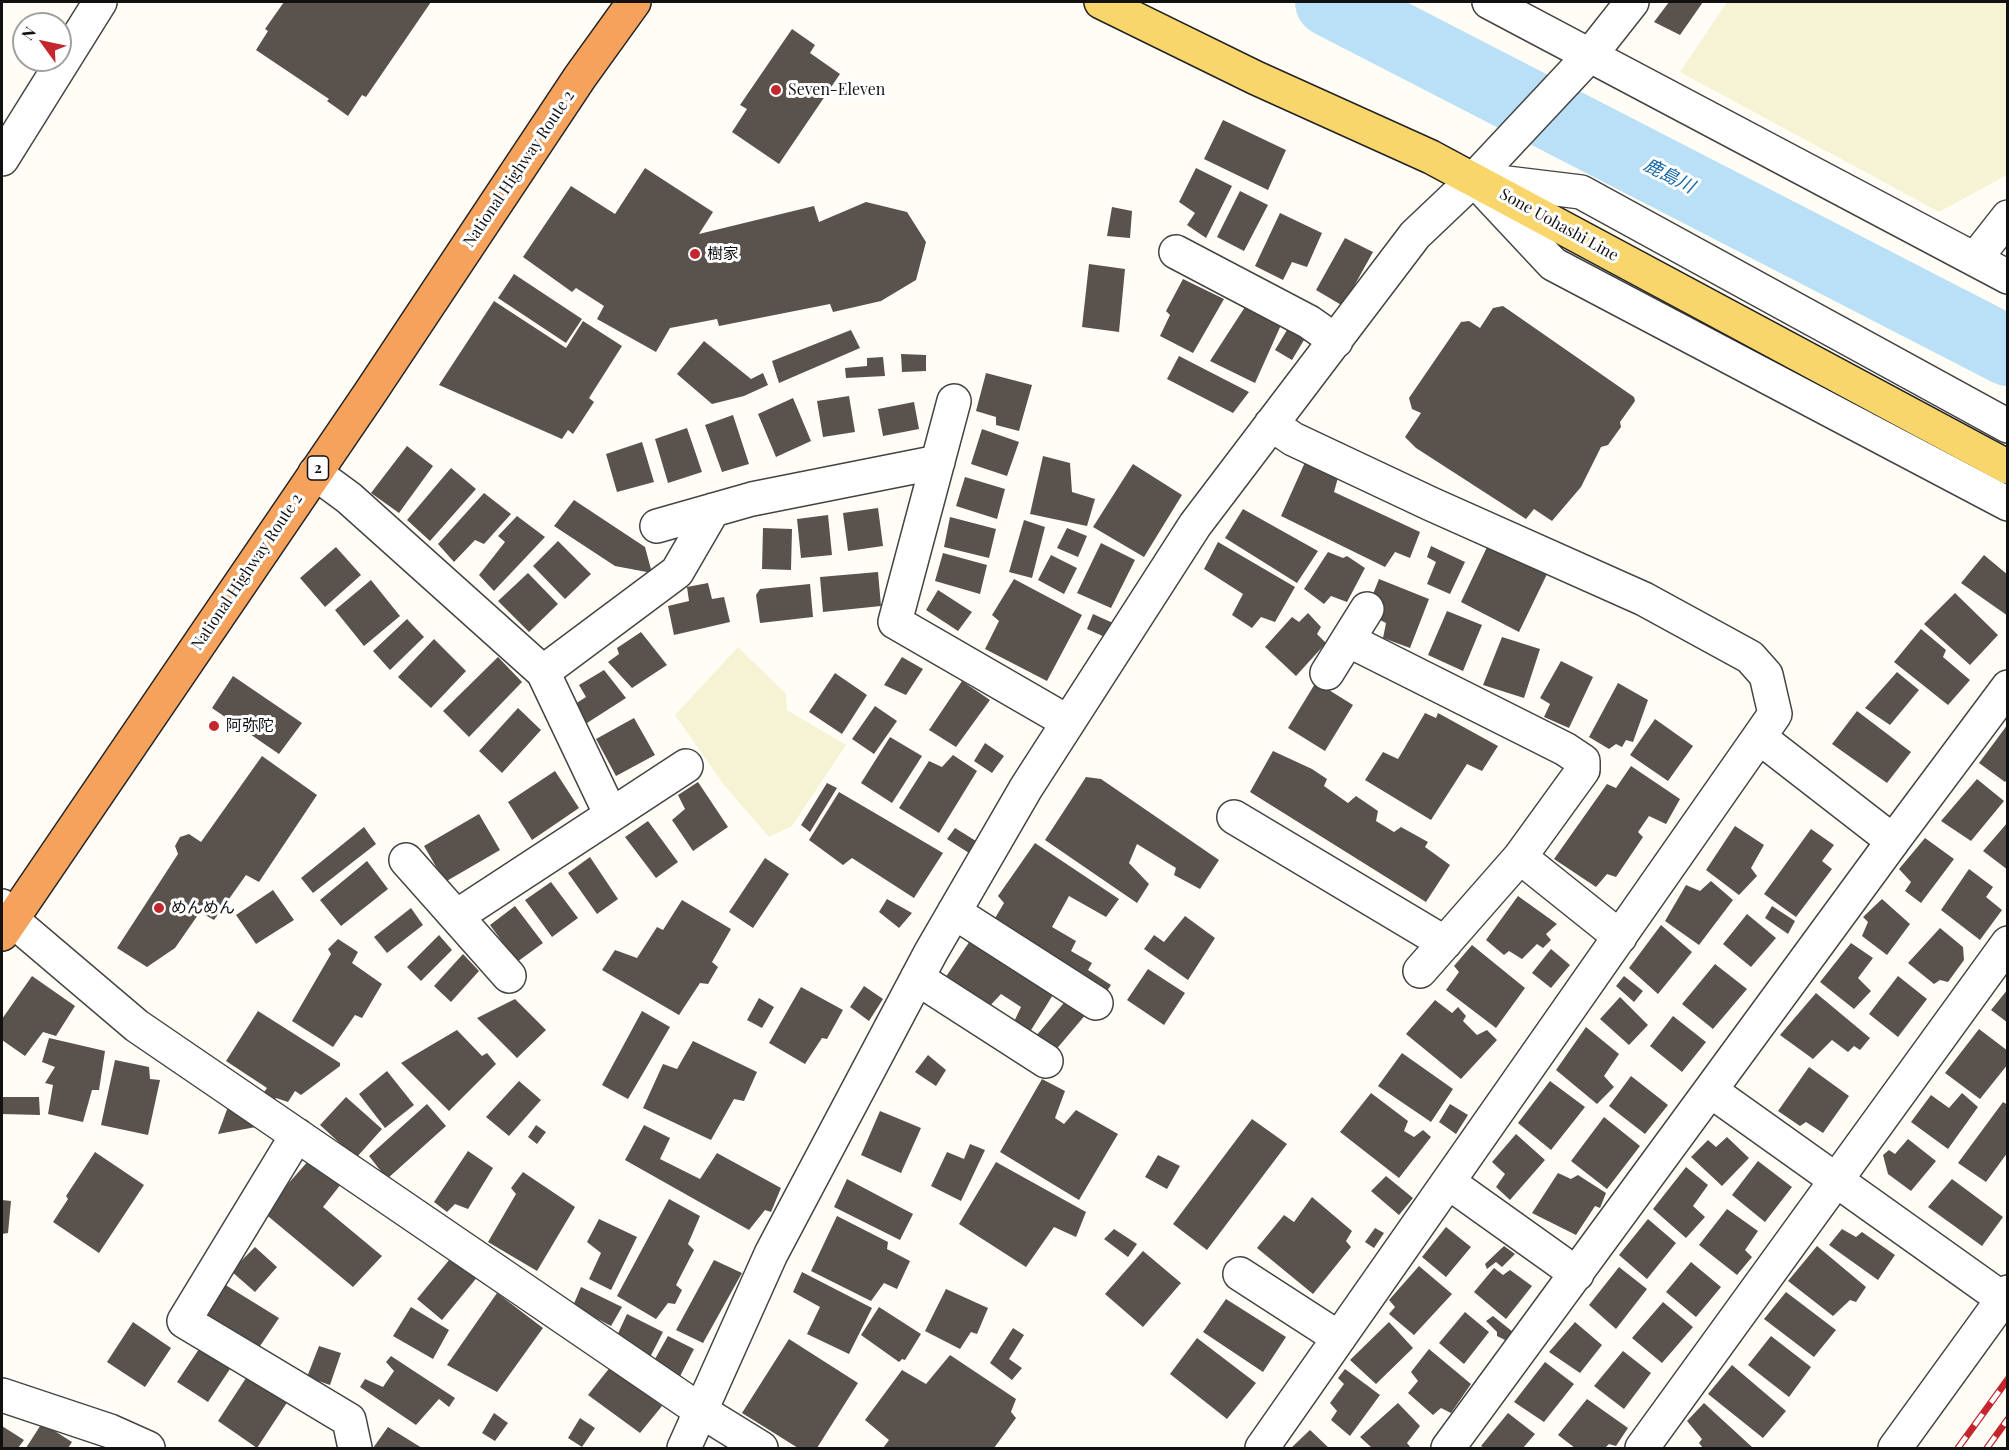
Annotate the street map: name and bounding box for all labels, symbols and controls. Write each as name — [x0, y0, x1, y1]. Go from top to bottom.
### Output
north arrow — [12, 12, 72, 72]
text: N — [16, 22, 40, 44]
place label: Seven-Eleven — [788, 80, 885, 100]
marker: Seven-Eleven — [769, 83, 783, 97]
street label: National Highway Route 2 — [459, 87, 579, 251]
water label: 鹿島川 — [1640, 154, 1698, 198]
street label: Sone Uohashi Line — [1496, 184, 1622, 266]
place label: 樹家 — [707, 244, 739, 264]
marker: 樹家 — [688, 247, 702, 261]
road number: 2 — [308, 456, 328, 480]
street label: National Highway Route 2 — [187, 490, 307, 654]
place label: 阿弥陀 — [226, 716, 274, 736]
marker: 阿弥陀 — [207, 719, 221, 733]
place label: めんめん — [171, 898, 235, 918]
marker: めんめん — [152, 901, 166, 915]

